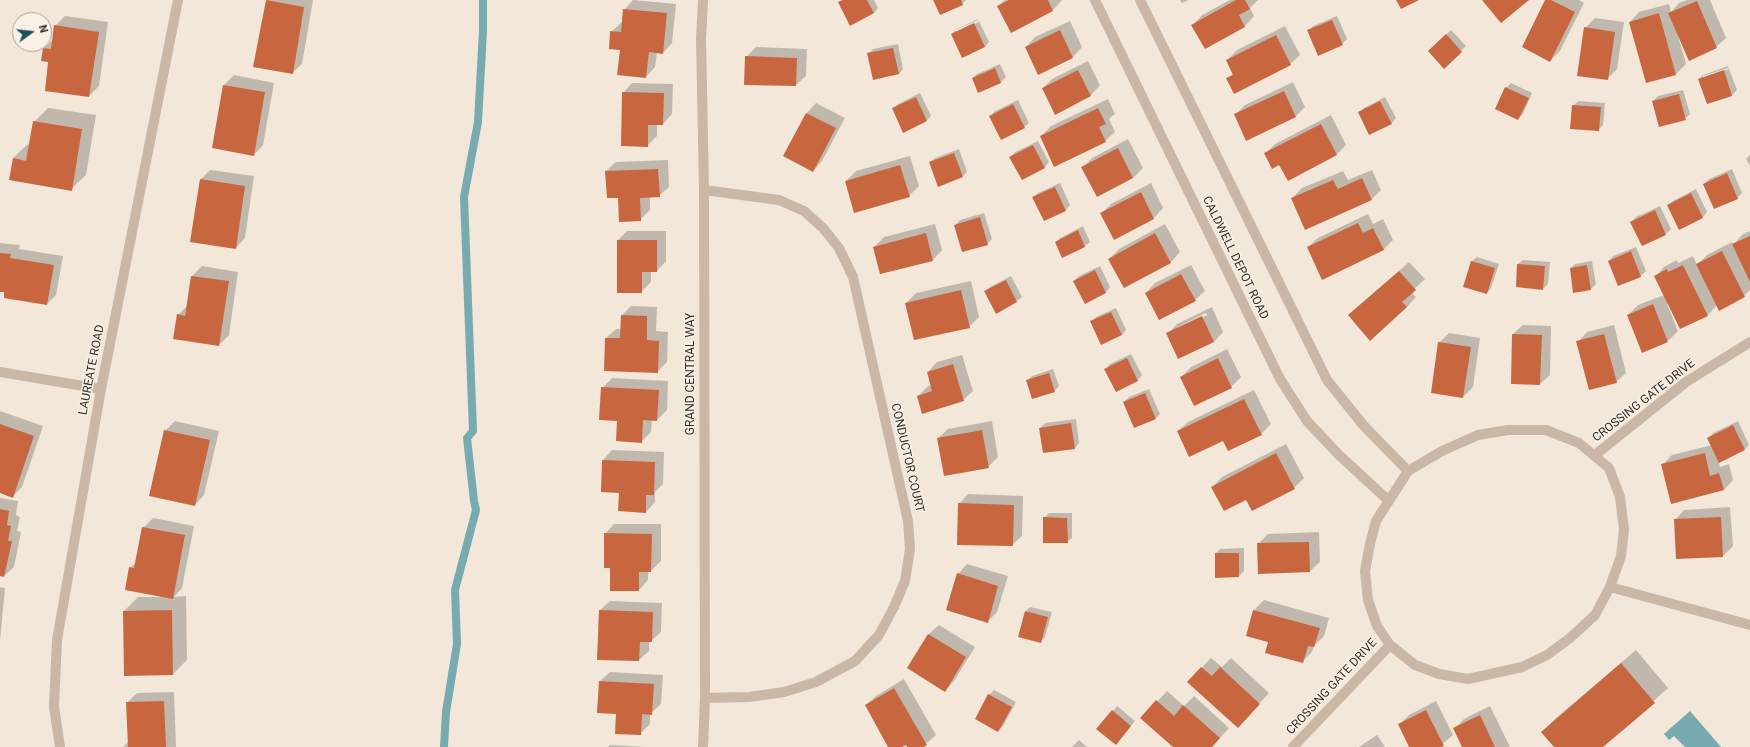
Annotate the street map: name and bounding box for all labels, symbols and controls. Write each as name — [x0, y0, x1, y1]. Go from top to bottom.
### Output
north arrow — [12, 12, 52, 52]
text: N — [36, 24, 50, 34]
street label: CALDWELL DEPOT ROAD — [1199, 194, 1271, 322]
street label: GRAND CENTRAL WAY — [684, 313, 698, 435]
street label: LAUREATE ROAD — [76, 324, 108, 416]
street label: CROSSING GATE DRIVE — [1590, 357, 1698, 445]
street label: CONDUCTOR COURT — [887, 402, 927, 514]
street label: CROSSING GATE DRIVE — [1284, 636, 1380, 738]

